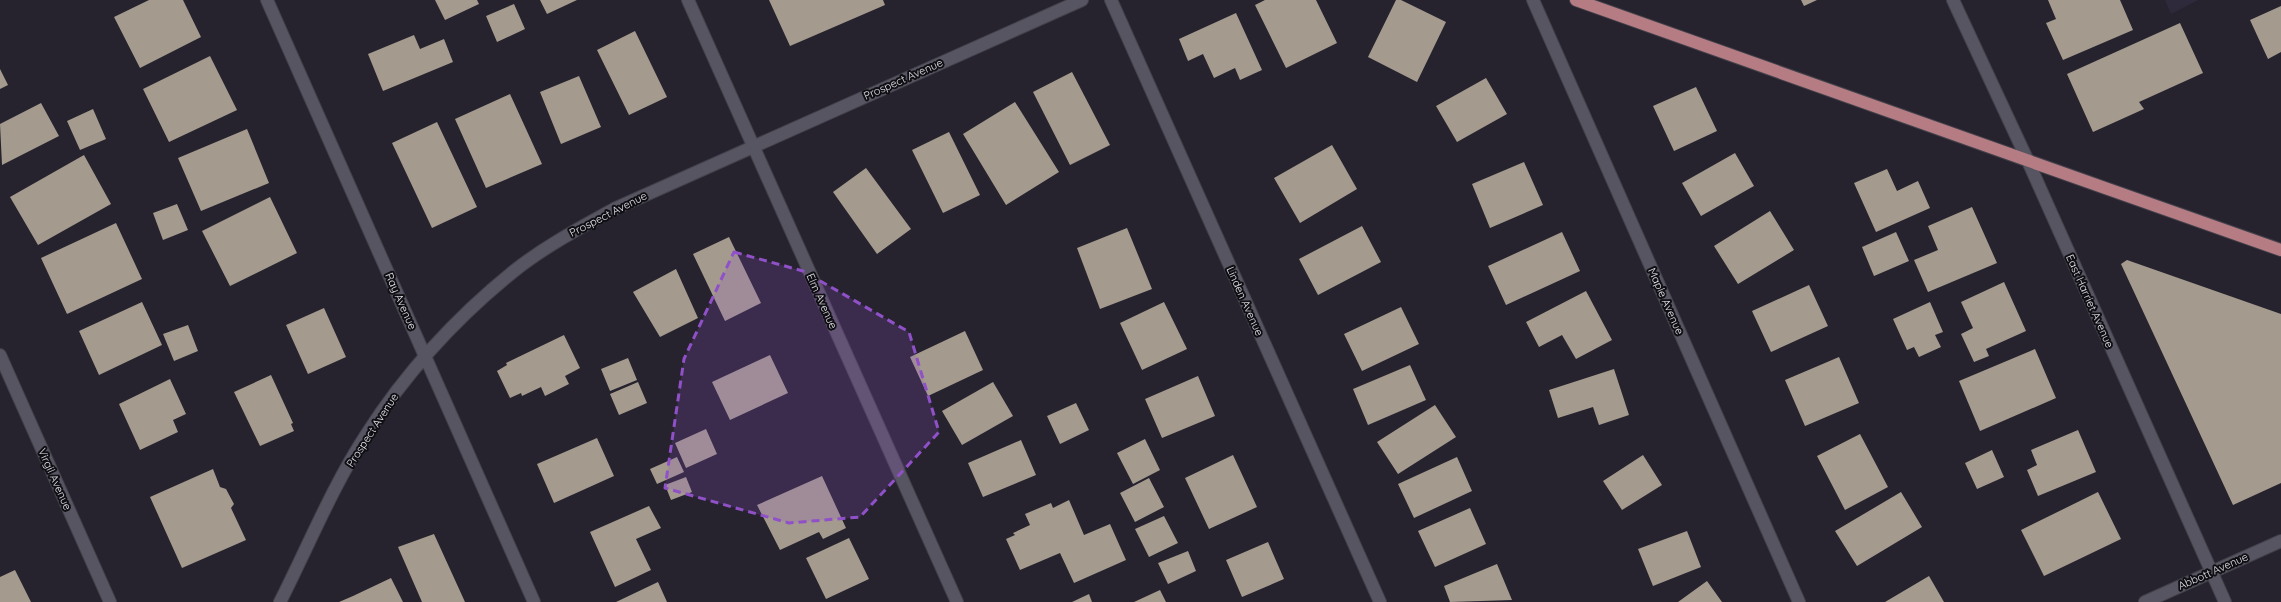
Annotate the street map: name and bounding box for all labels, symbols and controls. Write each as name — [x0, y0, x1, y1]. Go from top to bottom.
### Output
street label: Prospect Avenue — [861, 55, 945, 103]
street label: Prospect Avenue — [567, 188, 649, 240]
street label: East Harriet Avenue — [2063, 252, 2117, 350]
street label: Linden Avenue — [1223, 264, 1267, 338]
street label: Maple Avenue — [1645, 265, 1687, 337]
street label: Ray Avenue — [382, 270, 420, 332]
street label: Elm Avenue — [804, 271, 840, 331]
street label: Prospect Avenue — [343, 390, 401, 470]
street label: Virgil Avenue — [35, 446, 75, 512]
street label: Abbott Avenue — [2176, 549, 2250, 593]

